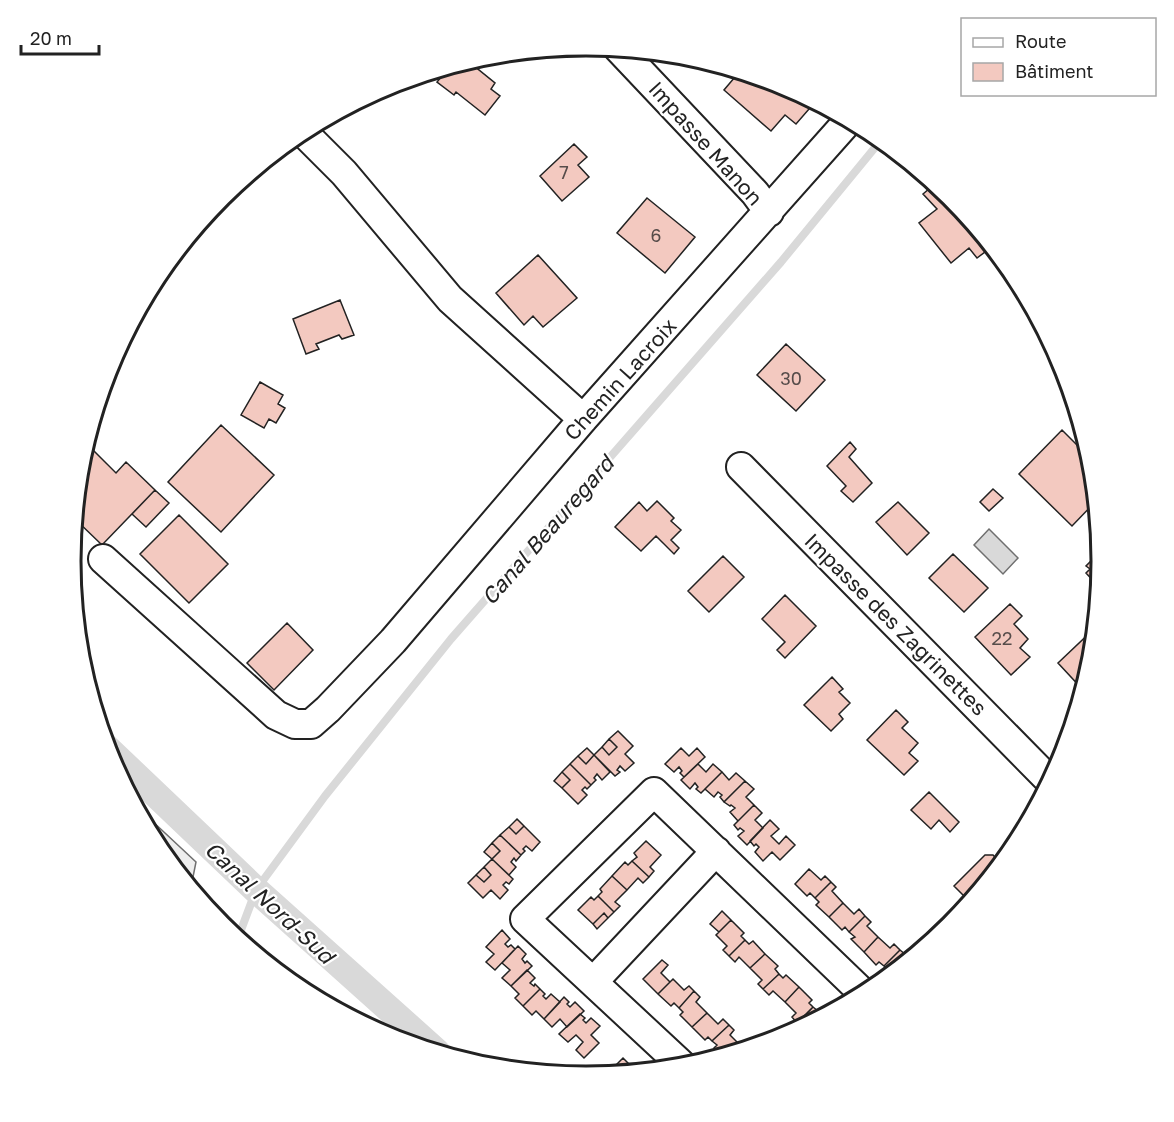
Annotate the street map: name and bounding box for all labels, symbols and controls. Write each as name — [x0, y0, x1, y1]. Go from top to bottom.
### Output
scale bar — [21, 18, 99, 56]
legend — [961, 18, 1156, 96]
text: 20 m — [30, 27, 72, 49]
text: Route — [1015, 30, 1066, 52]
text: Bâtiment — [1015, 60, 1094, 82]
street label: Impasse Manon — [643, 76, 769, 210]
house number: 7 — [559, 161, 569, 183]
house number: 6 — [651, 224, 661, 246]
street label: Chemin Lacroix — [558, 312, 682, 445]
house number: 30 — [780, 367, 802, 389]
water label: Canal Beauregard — [475, 448, 621, 610]
street label: Impasse des Zagrinettes — [799, 527, 993, 721]
house number: 22 — [992, 627, 1012, 649]
water label: Canal Nord-Sud — [200, 835, 342, 970]

